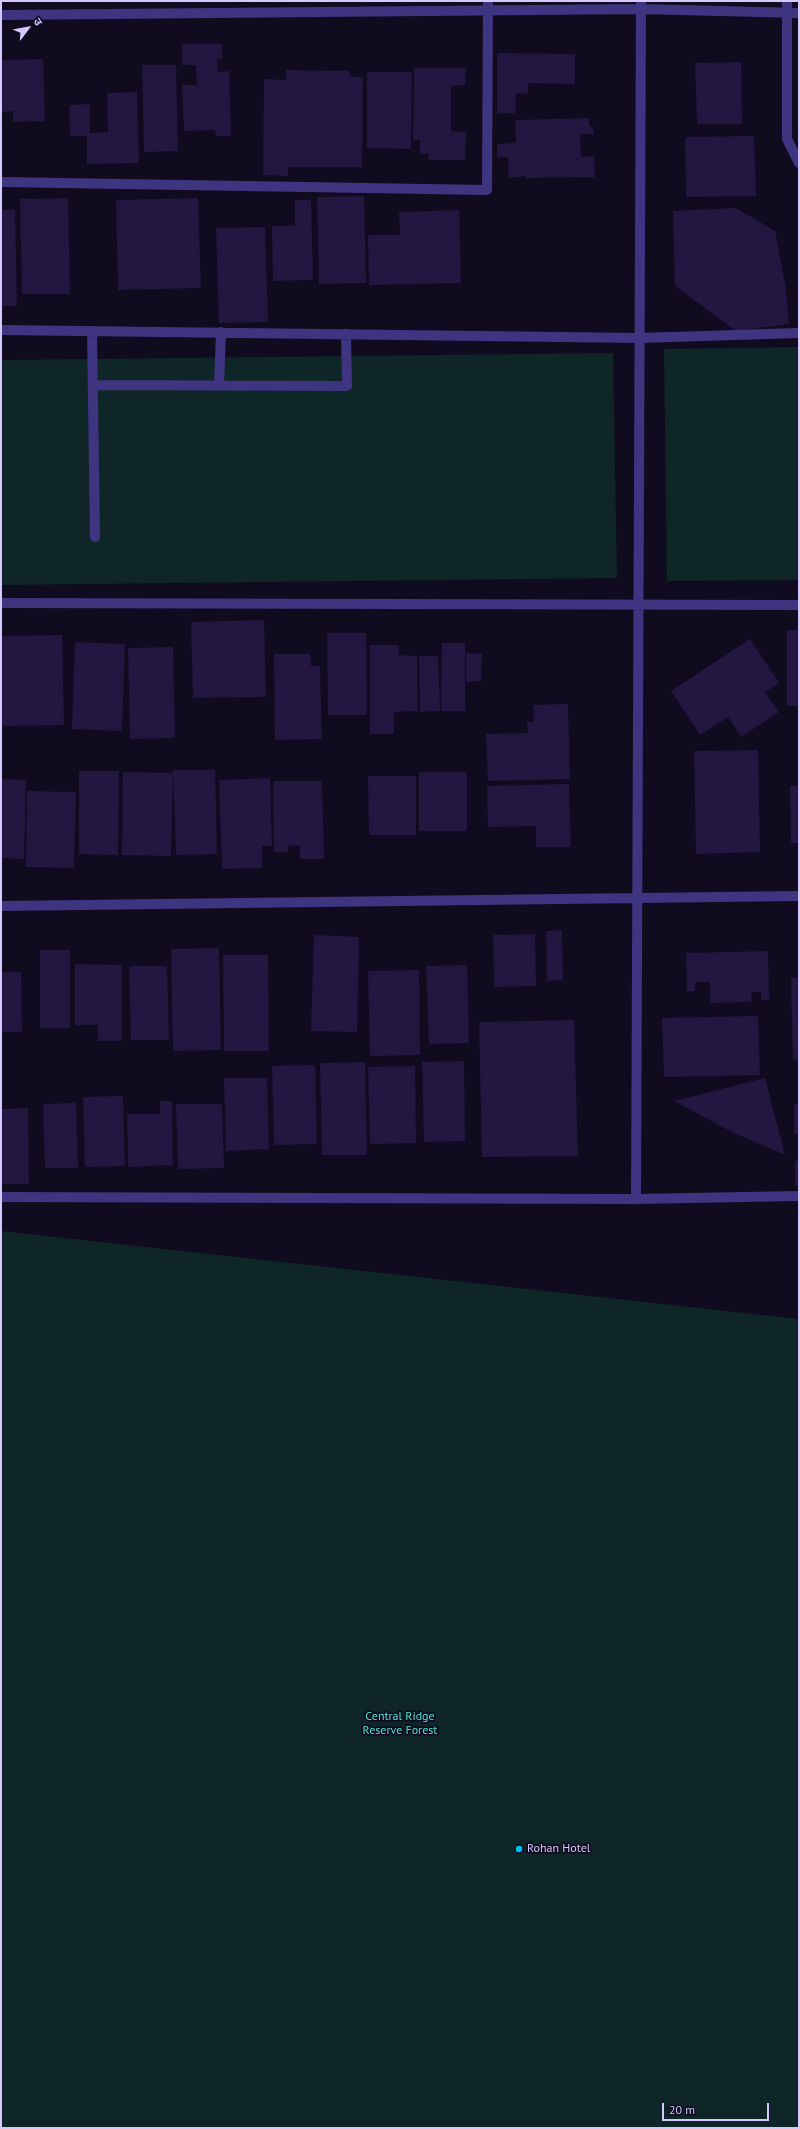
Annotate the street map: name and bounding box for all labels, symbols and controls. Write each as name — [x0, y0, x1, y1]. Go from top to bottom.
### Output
north arrow — [8, 8, 48, 48]
text: उ — [31, 15, 46, 28]
park label: Central Ridge Reserve Forest — [363, 1710, 437, 1738]
place label: Rohan Hotel — [527, 1842, 590, 1856]
marker: Rohan Hotel — [514, 1844, 524, 1854]
scale bar — [664, 2095, 771, 2121]
text: 20 m — [669, 2102, 695, 2117]

